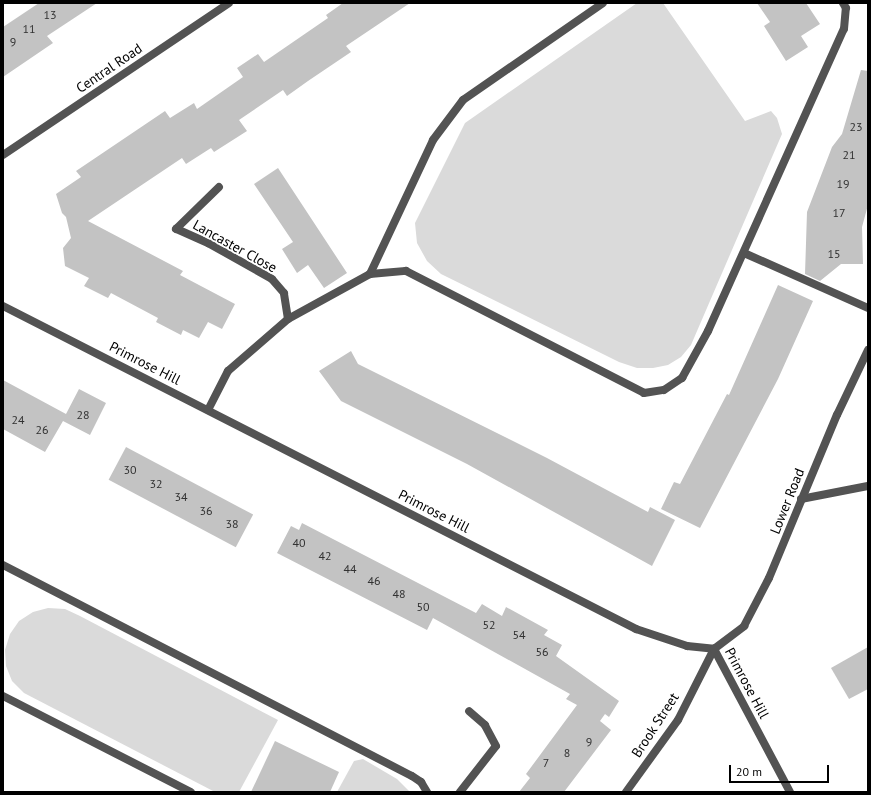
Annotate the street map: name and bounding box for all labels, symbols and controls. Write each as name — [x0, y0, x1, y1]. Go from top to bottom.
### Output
house number: 13 — [43, 8, 57, 22]
house number: 11 — [22, 22, 36, 36]
house number: 9 — [10, 35, 16, 49]
street label: Central Road — [73, 40, 145, 96]
house number: 23 — [849, 120, 863, 134]
house number: 21 — [842, 148, 856, 162]
house number: 19 — [836, 177, 850, 191]
house number: 17 — [832, 206, 846, 220]
street label: Lancaster Close — [190, 216, 280, 276]
house number: 15 — [827, 247, 841, 261]
street label: Primrose Hill — [107, 338, 183, 388]
house number: 28 — [76, 408, 90, 422]
house number: 24 — [11, 413, 25, 427]
house number: 26 — [35, 423, 49, 437]
house number: 30 — [123, 463, 137, 477]
street label: Lower Road — [766, 466, 808, 536]
house number: 32 — [149, 477, 163, 491]
street label: Primrose Hill — [396, 486, 472, 536]
house number: 34 — [174, 490, 188, 504]
house number: 36 — [199, 504, 213, 518]
house number: 38 — [225, 517, 239, 531]
house number: 40 — [292, 536, 306, 550]
house number: 42 — [318, 549, 332, 563]
house number: 44 — [343, 562, 357, 576]
house number: 46 — [367, 574, 381, 588]
house number: 48 — [392, 587, 406, 601]
house number: 50 — [416, 600, 430, 614]
house number: 52 — [482, 618, 496, 632]
house number: 54 — [512, 628, 526, 642]
house number: 56 — [535, 645, 549, 659]
street label: Primrose Hill — [721, 645, 773, 721]
street label: Brook Street — [628, 689, 682, 761]
house number: 9 — [586, 735, 592, 749]
house number: 8 — [564, 746, 570, 760]
house number: 7 — [543, 756, 549, 770]
scale bar — [731, 757, 831, 783]
text: 20 m — [736, 764, 762, 779]

